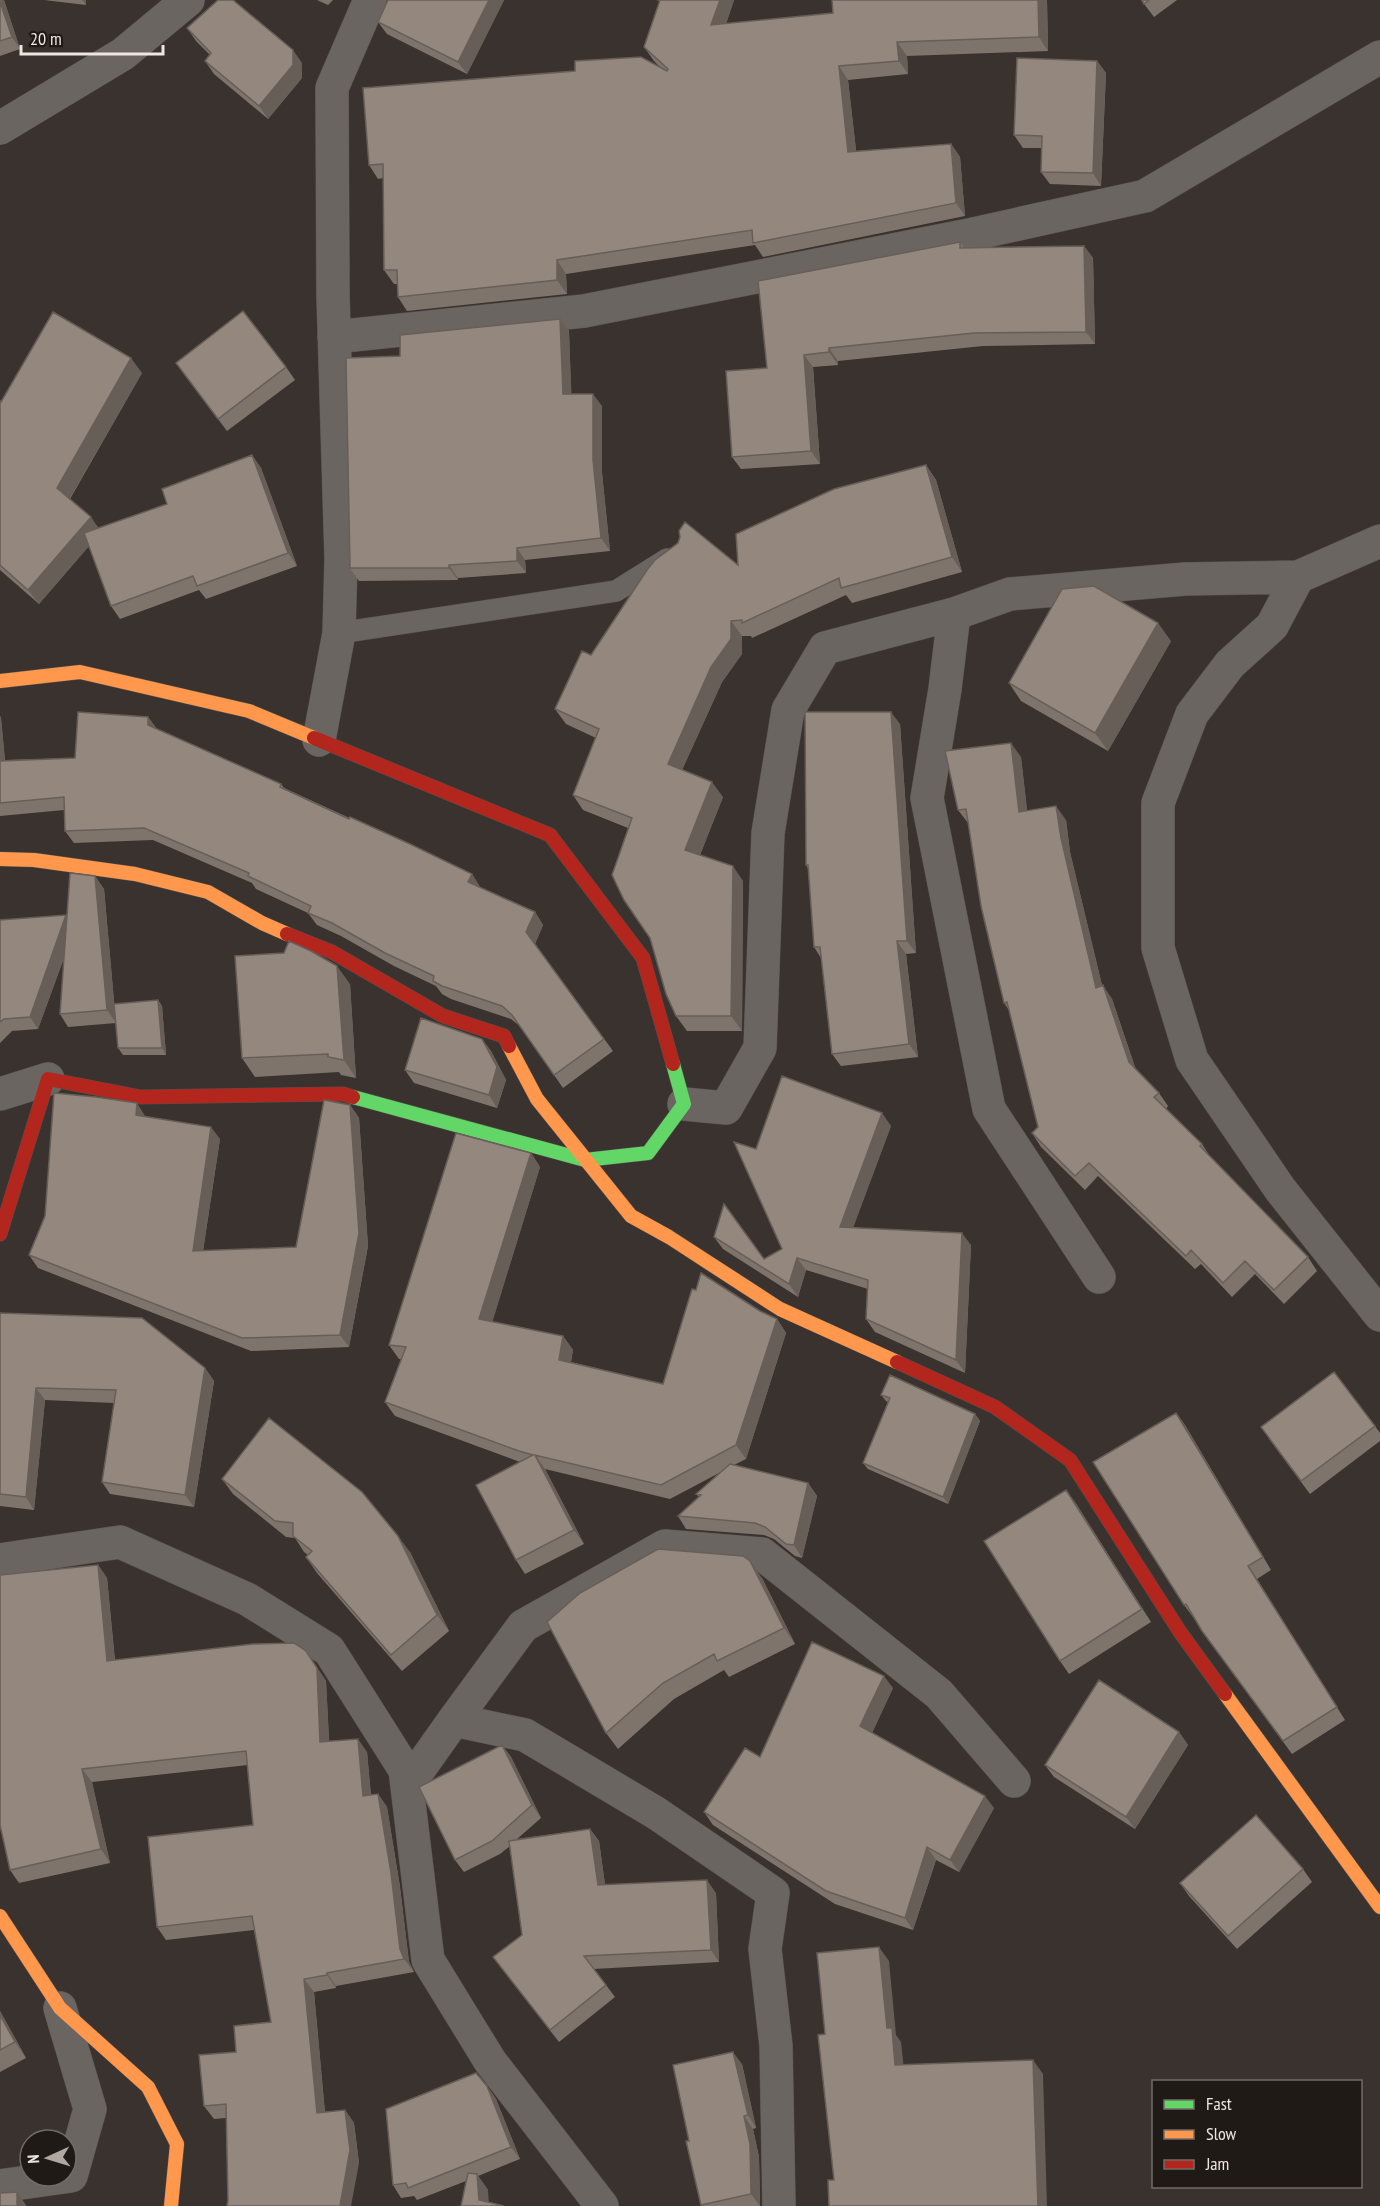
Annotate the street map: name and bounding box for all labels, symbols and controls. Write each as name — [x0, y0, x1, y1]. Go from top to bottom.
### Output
scale bar — [21, 18, 164, 56]
text: 20 m — [30, 27, 62, 50]
legend — [1152, 2080, 1362, 2188]
text: Fast — [1206, 2092, 1232, 2115]
text: Slow — [1206, 2122, 1237, 2145]
north arrow — [18, 2128, 78, 2188]
text: Jam — [1205, 2152, 1229, 2175]
text: N — [23, 2154, 43, 2164]

